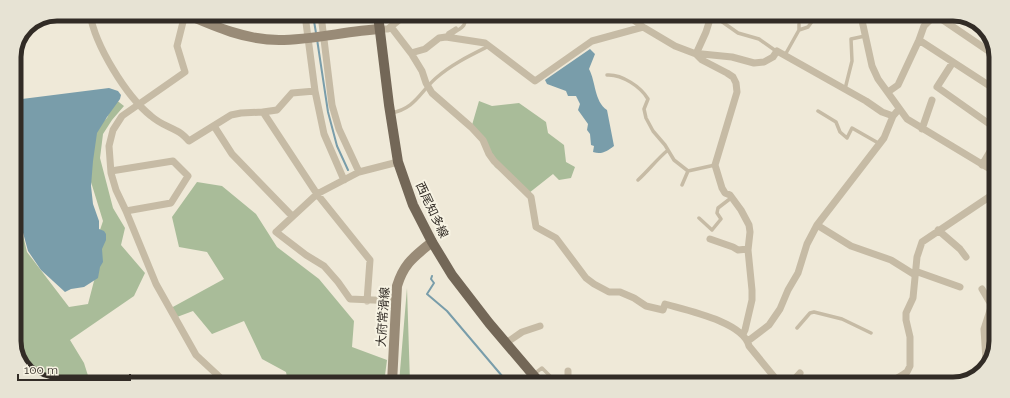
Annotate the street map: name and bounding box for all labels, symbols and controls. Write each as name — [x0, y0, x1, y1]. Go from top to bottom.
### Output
street label: 西尾知多線 — [413, 180, 451, 240]
street label: 大府常滑線 — [374, 287, 392, 347]
scale bar — [18, 356, 130, 382]
text: 100 m — [24, 363, 58, 377]

